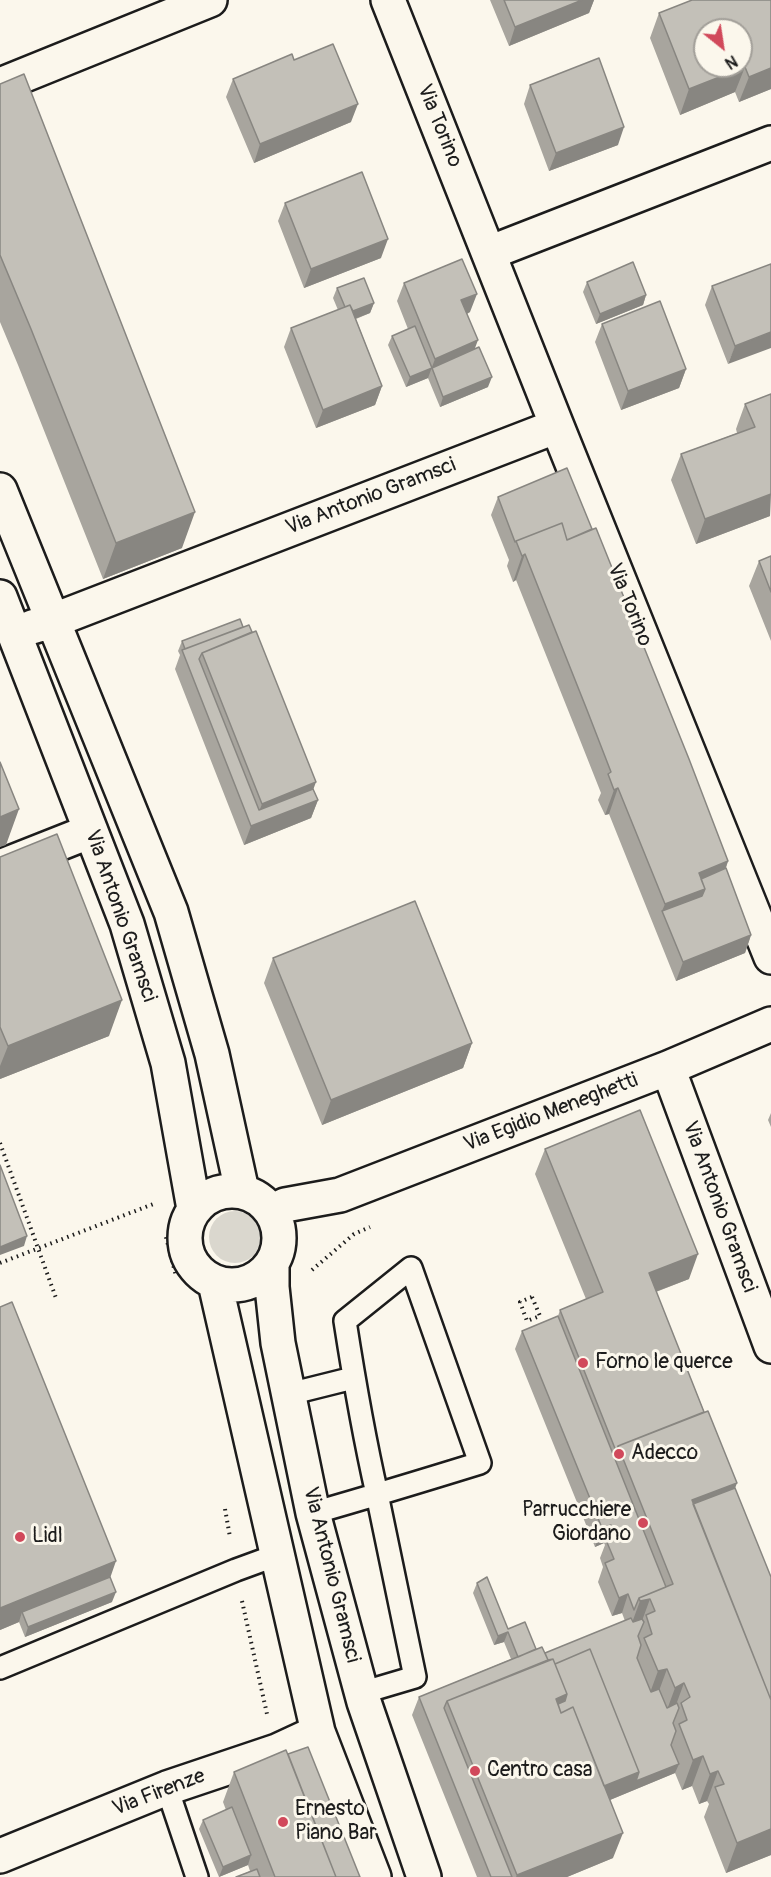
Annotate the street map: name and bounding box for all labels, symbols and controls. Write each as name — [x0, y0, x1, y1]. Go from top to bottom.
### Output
north arrow — [693, 18, 753, 78]
text: N — [721, 50, 741, 73]
street label: Via Torino — [411, 81, 467, 171]
street label: Via Antonio Gramsci — [282, 453, 460, 541]
street label: Via Torino — [601, 560, 657, 650]
street label: Via Antonio Gramsci — [79, 827, 161, 1005]
street label: Via Egidio Meneghetti — [460, 1068, 642, 1158]
street label: Via Antonio Gramsci — [676, 1118, 762, 1296]
place label: Forno le querce — [595, 1350, 733, 1376]
marker: Forno le querce — [576, 1356, 590, 1370]
place label: Adecco — [631, 1441, 698, 1467]
marker: Adecco — [612, 1447, 626, 1461]
street label: Via Antonio Gramsci — [297, 1484, 365, 1666]
place label: Parrucchiere Giordano — [522, 1498, 631, 1548]
marker: Parrucchiere Giordano — [636, 1516, 650, 1530]
place label: Lidl — [32, 1524, 63, 1550]
marker: Lidl — [13, 1530, 27, 1544]
place label: Centro casa — [487, 1758, 593, 1784]
street label: Via Firenze — [109, 1764, 209, 1822]
marker: Centro casa — [468, 1764, 482, 1778]
place label: Ernesto Piano Bar — [295, 1797, 377, 1847]
marker: Ernesto Piano Bar — [276, 1815, 290, 1829]

